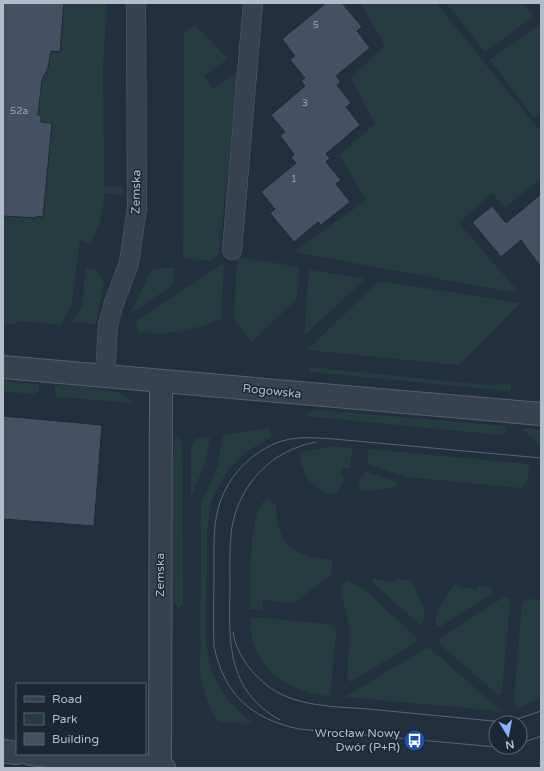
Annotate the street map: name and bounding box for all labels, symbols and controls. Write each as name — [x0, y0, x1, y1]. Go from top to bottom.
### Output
house number: 5 — [313, 19, 319, 31]
house number: 3 — [302, 97, 308, 109]
house number: 52a — [10, 105, 28, 117]
street label: Zemska — [129, 170, 143, 214]
house number: 1 — [291, 173, 297, 185]
street label: Rogowska — [242, 381, 302, 401]
street label: Zemska — [153, 553, 167, 597]
legend — [16, 683, 146, 755]
text: Road — [52, 692, 82, 706]
text: Park — [52, 712, 78, 726]
north arrow — [488, 715, 528, 755]
place label: Wrocław Nowy Dwór (P+R) — [315, 726, 401, 754]
bus stop icon: Wrocław Nowy Dwór (P+R) — [402, 727, 428, 753]
text: Building — [52, 732, 99, 746]
text: N — [504, 737, 515, 752]

